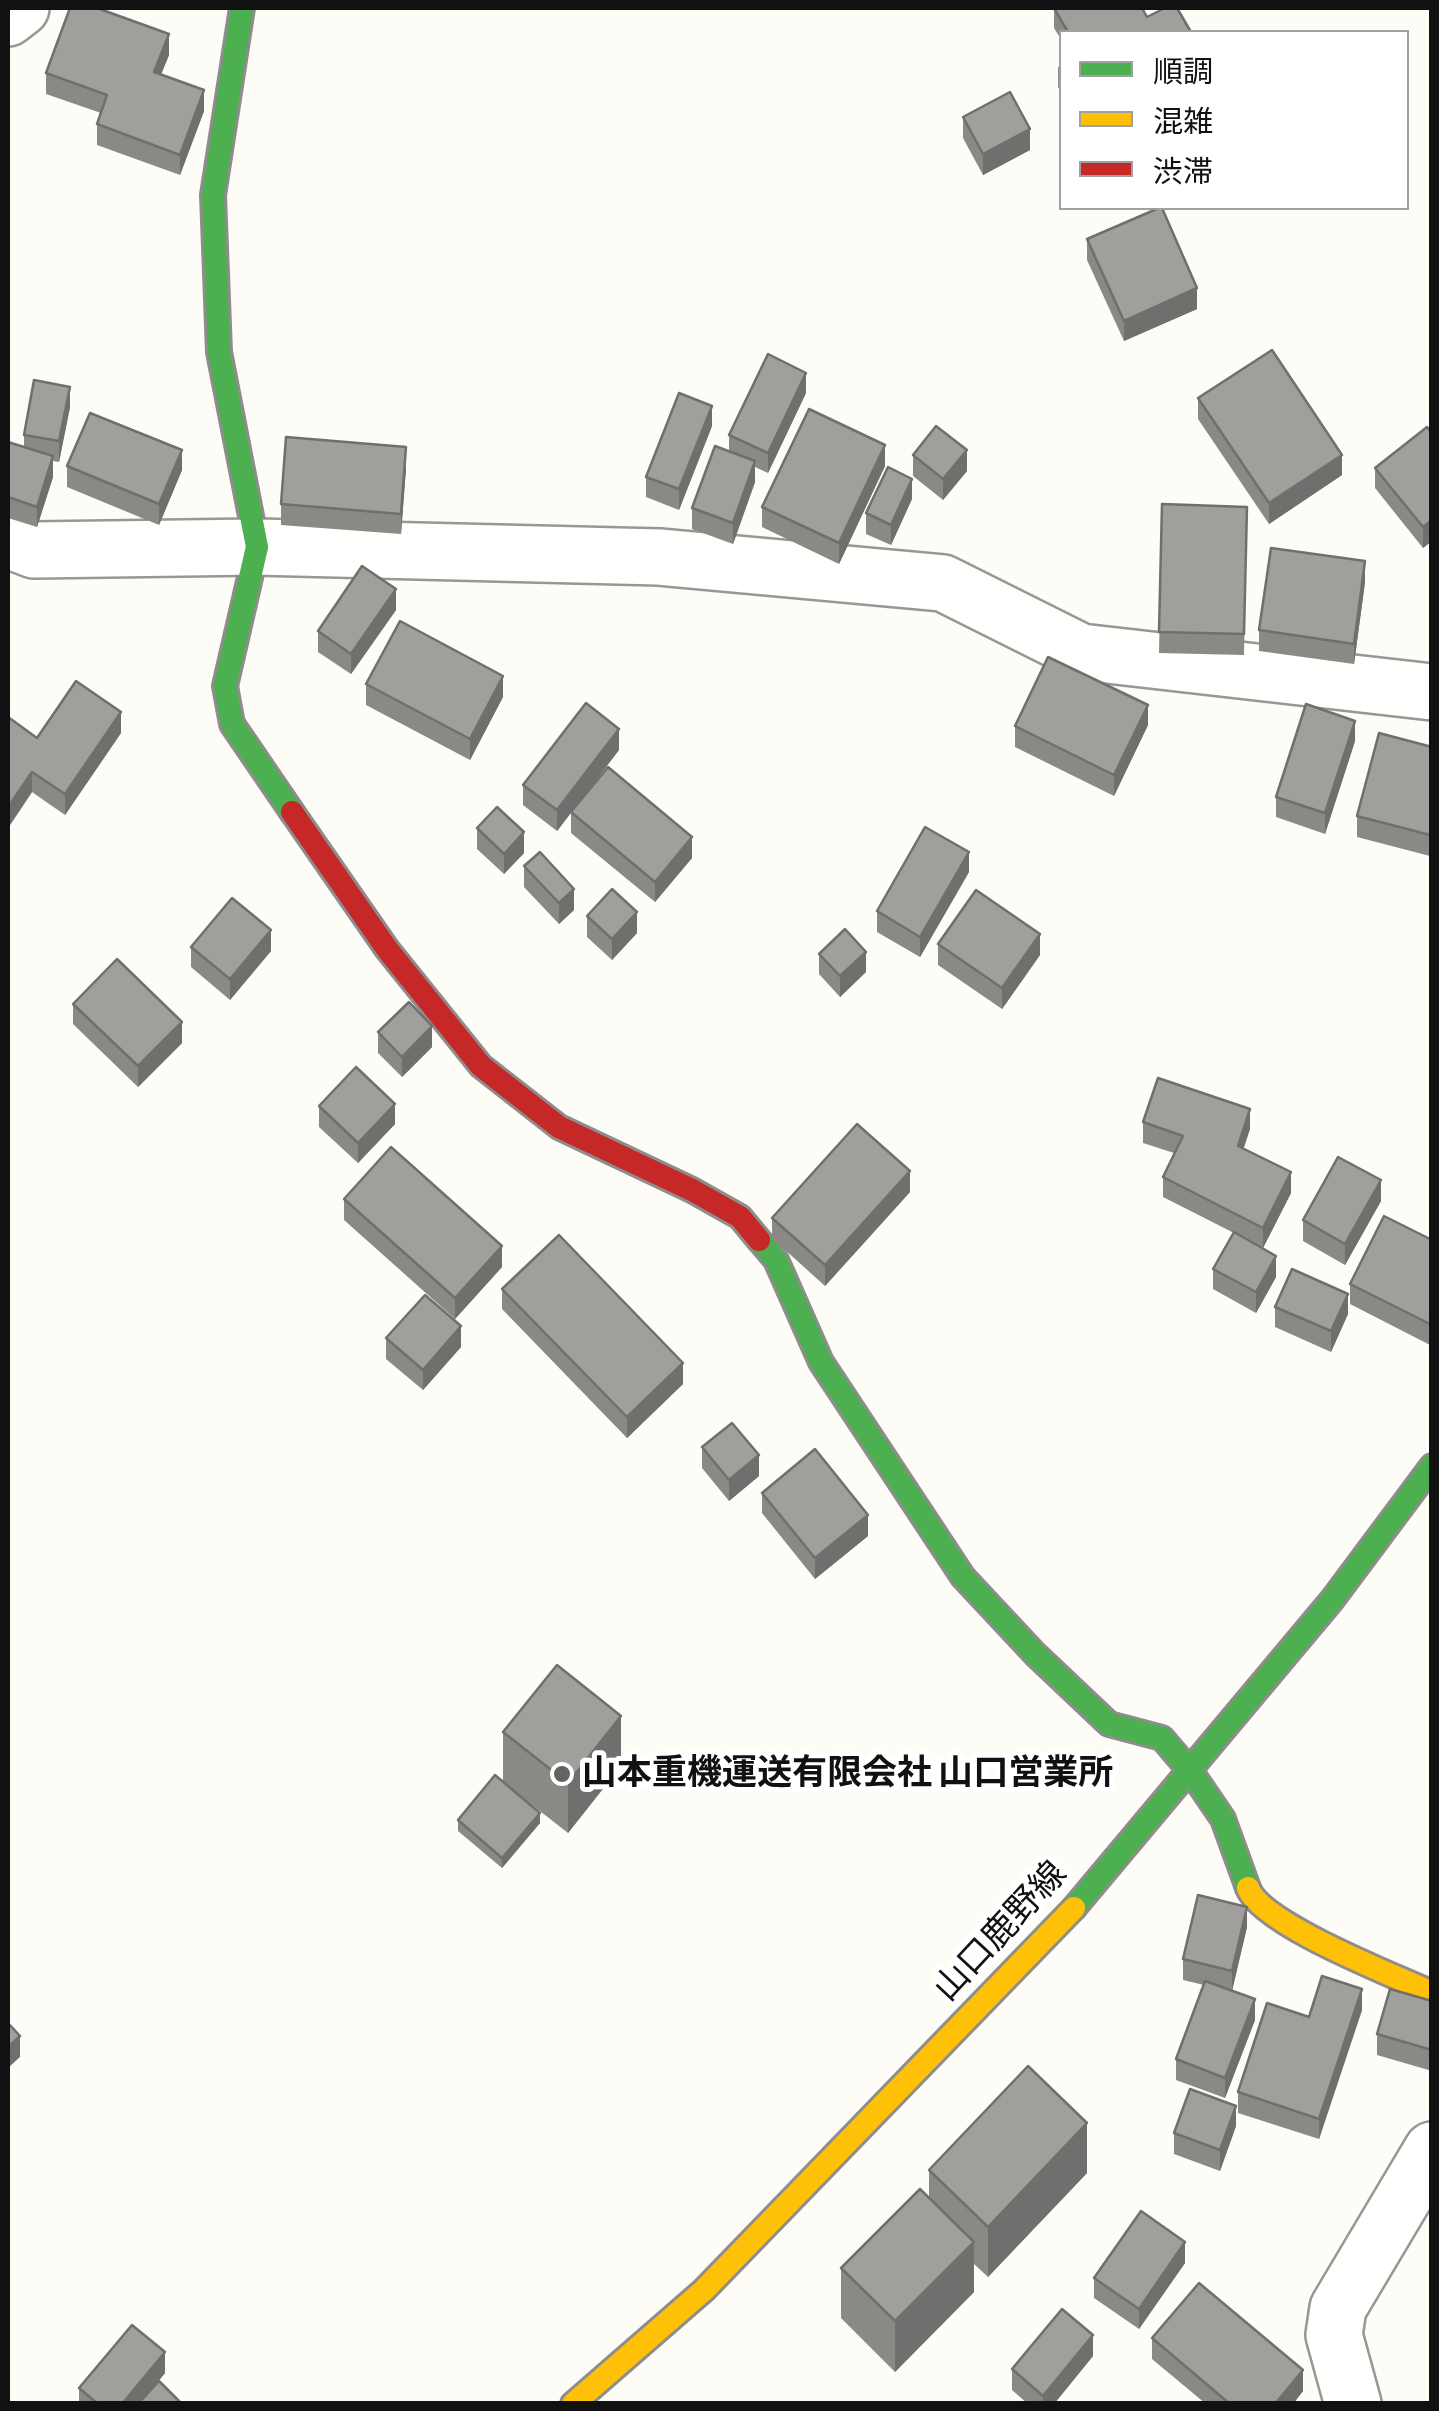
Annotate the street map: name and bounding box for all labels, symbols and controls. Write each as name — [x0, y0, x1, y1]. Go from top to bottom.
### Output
legend — [1059, 30, 1409, 210]
text: 順調 — [1153, 54, 1213, 90]
text: 混雑 — [1153, 104, 1213, 140]
text: 渋滞 — [1153, 154, 1213, 190]
place label: 山本重機運送有限会社 山口営業所 — [582, 1753, 1113, 1795]
marker: 山本重機運送有限会社 山口営業所 — [551, 1763, 573, 1785]
street label: 山口鹿野線 — [926, 1854, 1076, 2010]

